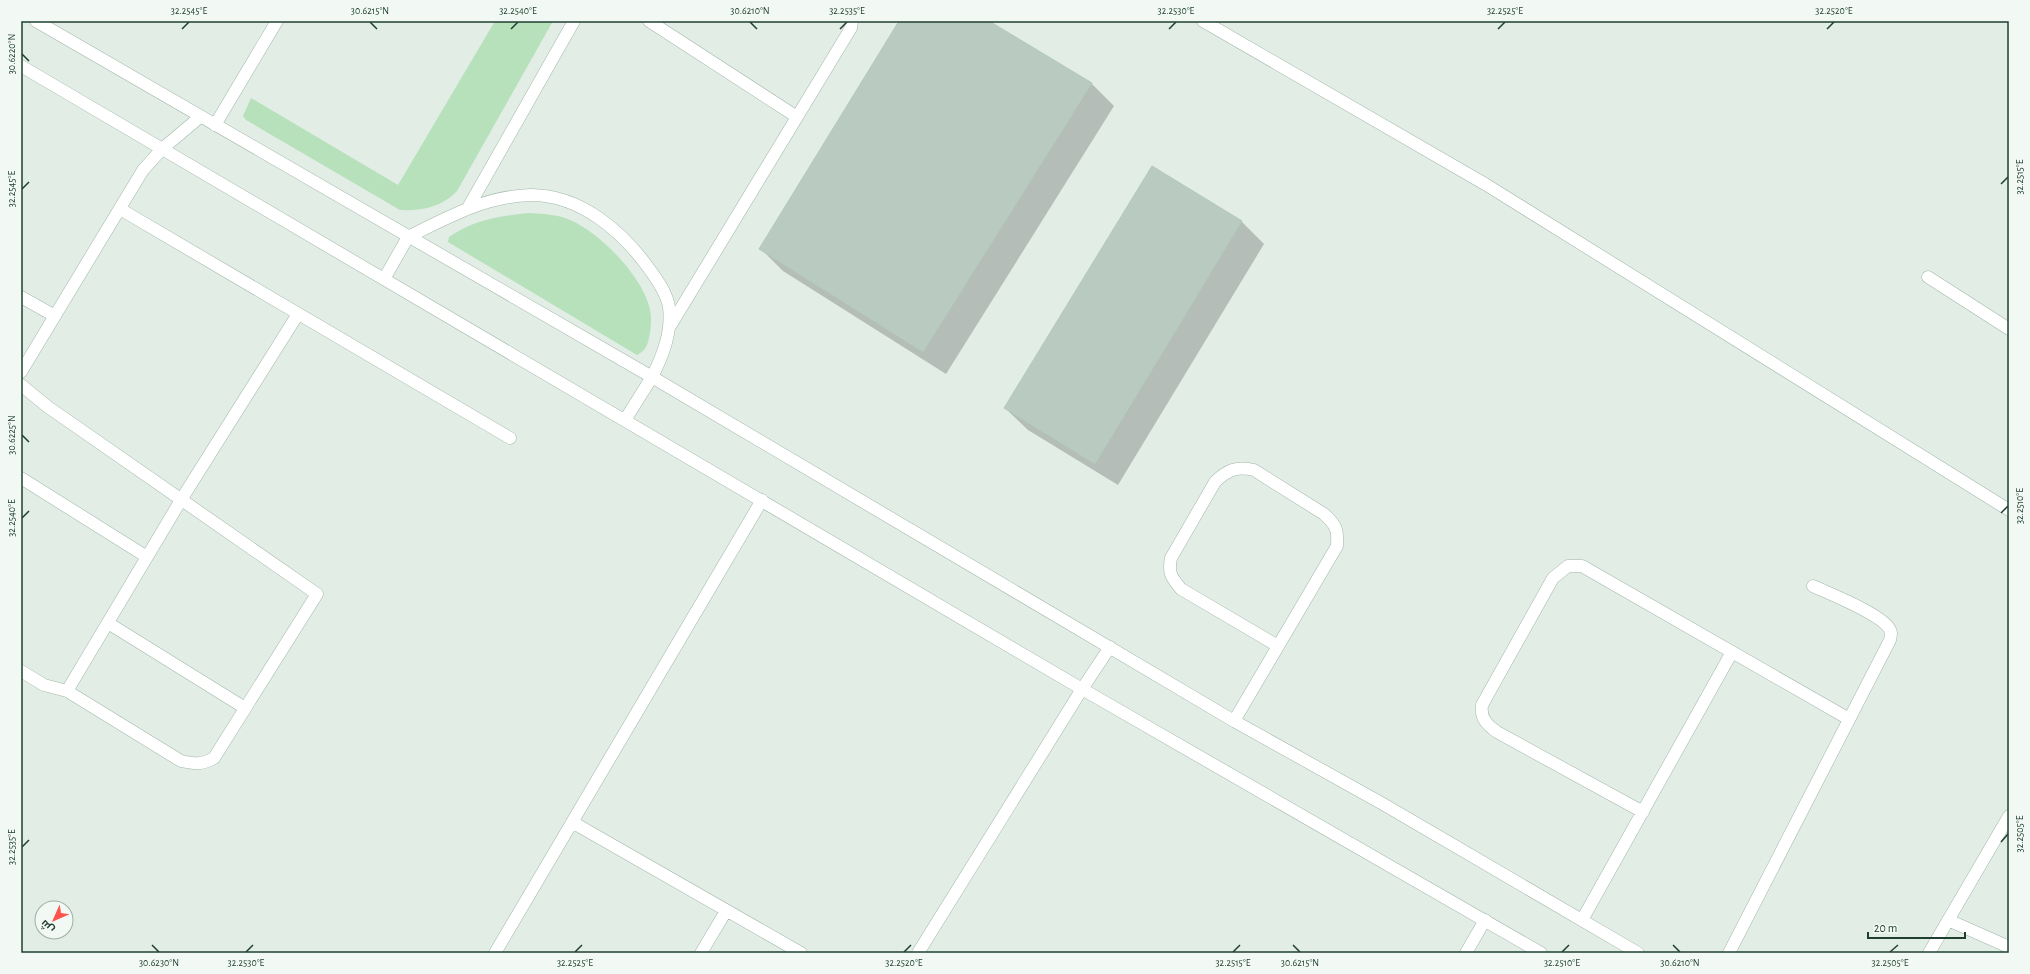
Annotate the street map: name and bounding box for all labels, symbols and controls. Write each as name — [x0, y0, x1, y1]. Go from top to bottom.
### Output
text: 32.2545°E — [171, 6, 207, 16]
text: 30.6215°N — [351, 6, 389, 16]
text: 32.2540°E — [499, 6, 537, 16]
text: 30.6210°N — [730, 6, 770, 16]
text: 32.2535°E — [829, 6, 865, 16]
text: 32.2530°E — [1158, 6, 1195, 16]
text: 32.2525°E — [1487, 6, 1523, 16]
text: 32.2520°E — [1815, 6, 1853, 16]
text: 30.6220°N — [7, 34, 17, 74]
text: 32.2515°E — [2015, 159, 2025, 195]
text: 32.2545°E — [7, 171, 17, 207]
text: 30.6225°N — [7, 415, 17, 455]
text: 32.2510°E — [2015, 488, 2025, 524]
text: 32.2540°E — [7, 499, 17, 537]
text: 32.2505°E — [2015, 815, 2025, 852]
text: 32.2535°E — [7, 829, 17, 865]
north arrow — [34, 900, 74, 940]
scale bar — [1868, 914, 1965, 940]
text: ش — [38, 917, 57, 936]
text: 20 m — [1874, 922, 1897, 934]
text: 30.6230°N — [139, 958, 179, 968]
text: 32.2530°E — [228, 958, 265, 968]
text: 32.2525°E — [557, 958, 593, 968]
text: 32.2520°E — [885, 958, 923, 968]
text: 32.2515°E — [1215, 958, 1251, 968]
text: 30.6215°N — [1281, 958, 1319, 968]
text: 32.2510°E — [1544, 958, 1580, 968]
text: 30.6210°N — [1660, 958, 1700, 968]
text: 32.2505°E — [1872, 958, 1909, 968]

